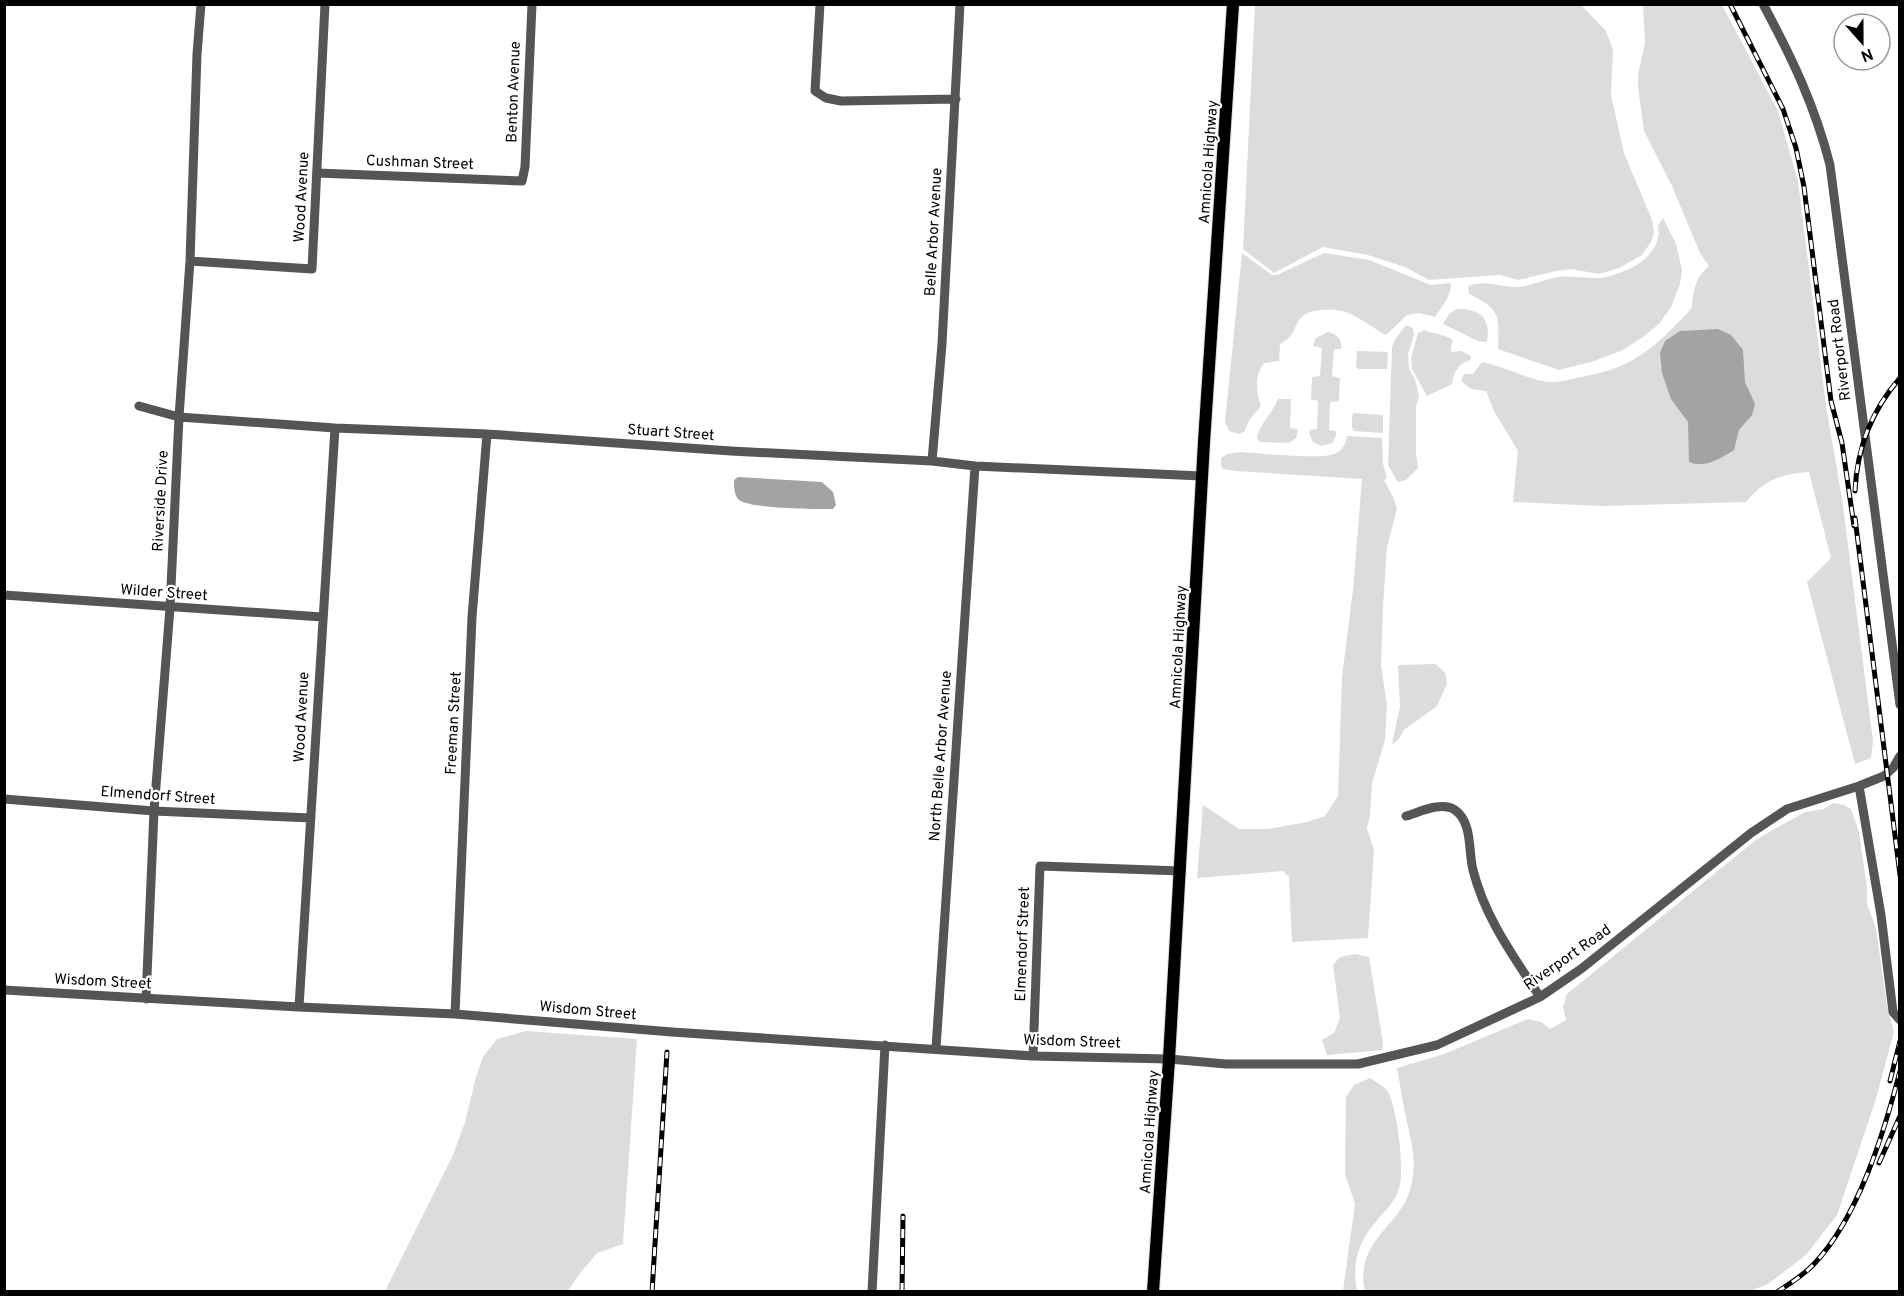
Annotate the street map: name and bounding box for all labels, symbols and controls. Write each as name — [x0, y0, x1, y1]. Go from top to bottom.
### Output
north arrow — [1832, 12, 1892, 72]
street label: Benton Avenue — [503, 41, 526, 143]
text: N — [1858, 43, 1876, 66]
street label: Amnicola Highway — [1196, 99, 1223, 225]
street label: Wood Avenue — [291, 151, 314, 243]
street label: Cushman Street — [366, 152, 474, 175]
street label: Belle Arbor Avenue — [922, 167, 947, 297]
street label: Riverport Road — [1825, 298, 1856, 402]
street label: Stuart Street — [627, 421, 715, 446]
street label: Riverside Drive — [149, 450, 174, 552]
street label: Wilder Street — [120, 581, 208, 606]
street label: Amnicola Highway — [1167, 585, 1192, 710]
street label: North Belle Arbor Avenue — [926, 670, 957, 842]
street label: Wood Avenue — [291, 671, 314, 763]
street label: Freeman Street — [442, 671, 467, 775]
street label: Elmendorf Street — [100, 783, 216, 810]
street label: Elmendorf Street — [1012, 886, 1035, 1002]
street label: Riverport Road — [1520, 921, 1615, 995]
street label: Wisdom Street — [54, 970, 152, 995]
street label: Wisdom Street — [538, 998, 637, 1025]
street label: Wisdom Street — [1023, 1031, 1121, 1054]
street label: Amnicola Highway — [1137, 1069, 1164, 1195]

